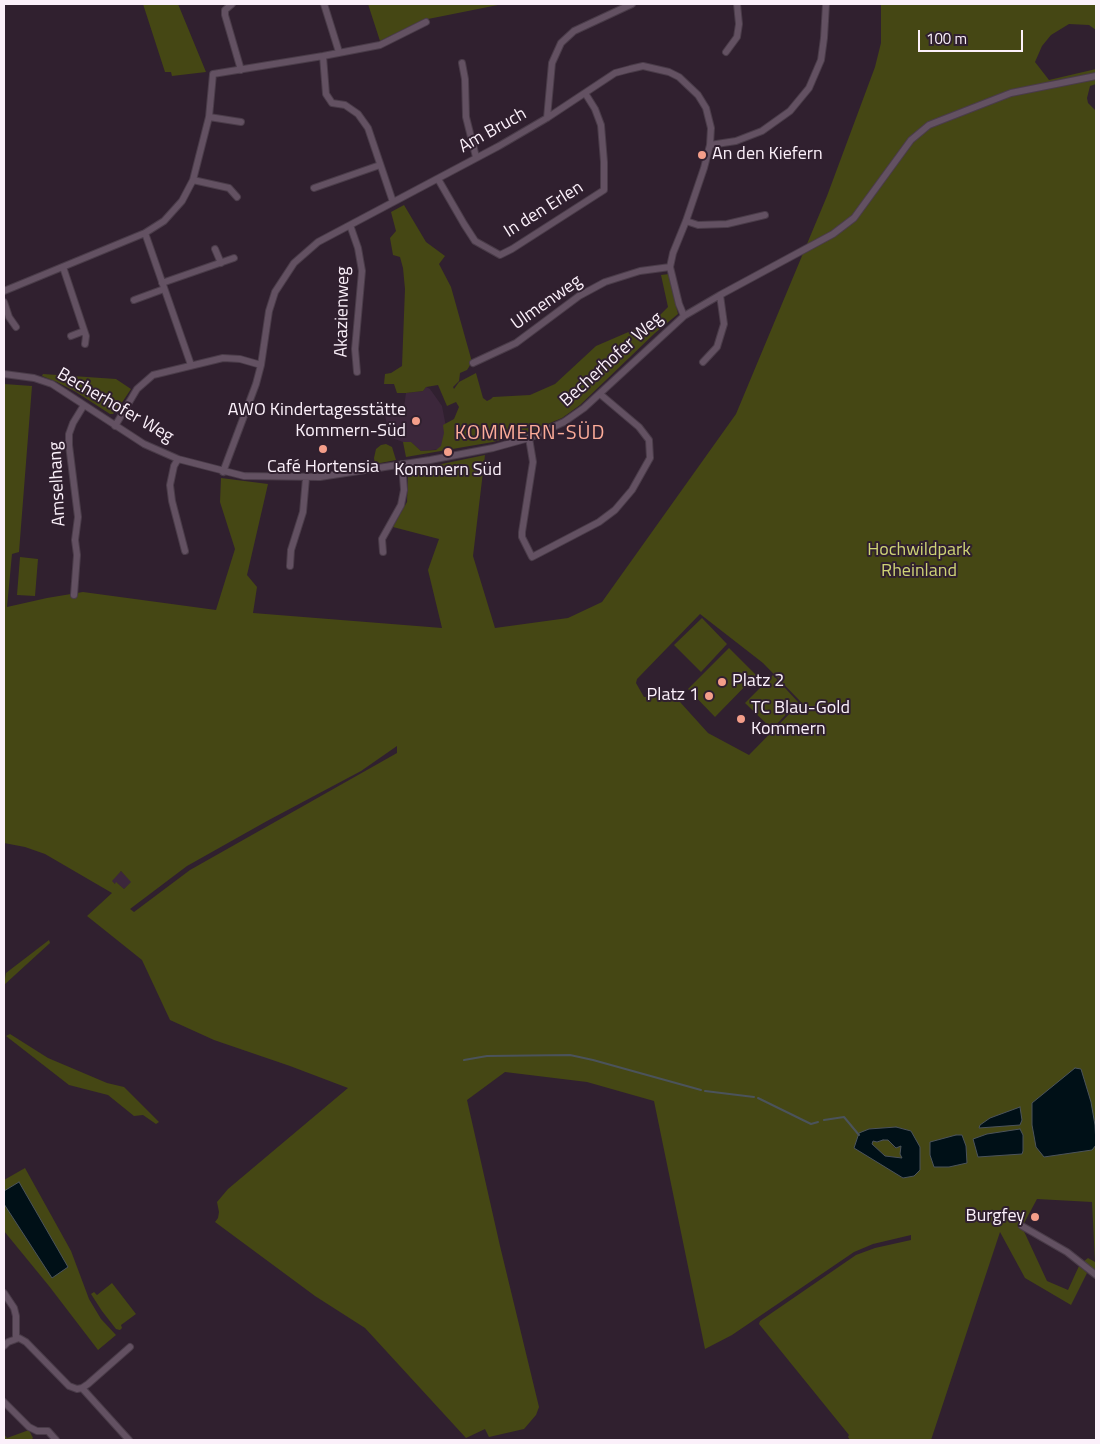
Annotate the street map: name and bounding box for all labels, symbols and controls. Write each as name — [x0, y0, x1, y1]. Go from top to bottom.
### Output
scale bar — [920, 20, 1025, 52]
text: 100 m — [926, 27, 967, 50]
street label: Am Bruch — [455, 104, 531, 158]
place label: An den Kiefern — [712, 144, 823, 166]
marker: An den Kiefern — [696, 149, 708, 161]
street label: In den Erlen — [500, 177, 588, 243]
street label: Akazienweg — [331, 266, 355, 358]
street label: Ulmenweg — [507, 271, 587, 335]
street label: Becherhofer Weg — [556, 308, 668, 412]
street label: Becherhofer Weg — [53, 364, 177, 448]
place label: AWO Kindertagesstätte Kommern-Süd — [228, 400, 406, 442]
marker: AWO Kindertagesstätte Kommern-Süd — [410, 415, 422, 427]
district label: KOMMERN-SÜD — [453, 422, 607, 446]
street label: Amselhang — [45, 441, 71, 527]
marker: Café Hortensia — [317, 443, 329, 455]
marker: Kommern Süd — [442, 446, 454, 458]
place label: Café Hortensia — [267, 457, 379, 479]
place label: Kommern Süd — [394, 460, 502, 482]
park label: Hochwildpark Rheinland — [867, 540, 971, 582]
place label: Platz 2 — [732, 671, 784, 693]
marker: Platz 2 — [716, 676, 728, 688]
place label: Platz 1 — [647, 685, 699, 707]
marker: Platz 1 — [703, 690, 715, 702]
place label: TC Blau-Gold Kommern — [751, 698, 850, 741]
marker: TC Blau-Gold Kommern — [735, 713, 747, 725]
place label: Burgfey — [966, 1206, 1025, 1228]
marker: Burgfey — [1029, 1211, 1041, 1223]

